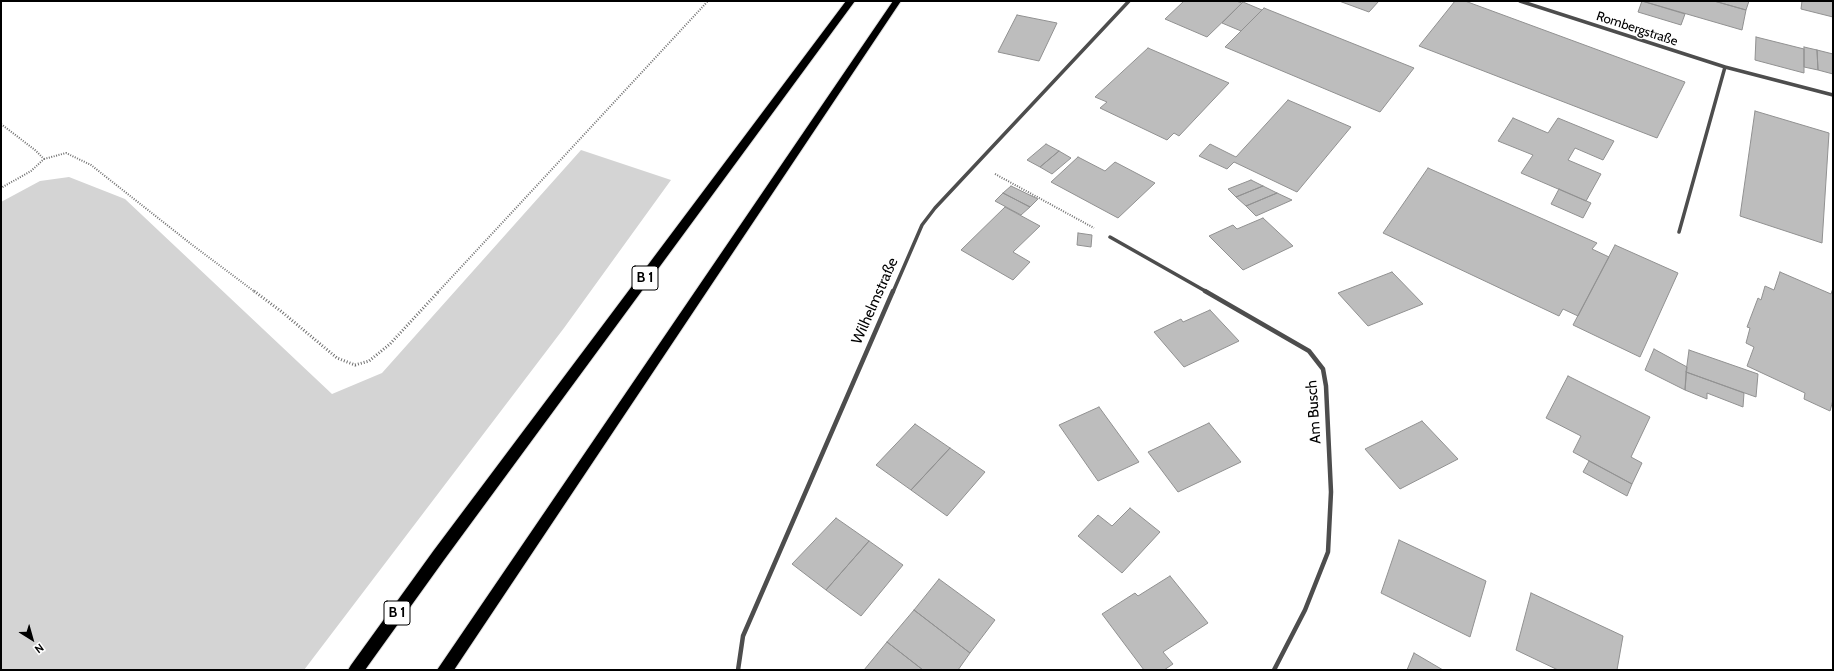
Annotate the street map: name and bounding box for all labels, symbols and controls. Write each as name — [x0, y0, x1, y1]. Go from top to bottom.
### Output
street label: Rombergstraße — [1594, 9, 1680, 49]
street label: Wilhelmstraße — [848, 255, 902, 347]
road number: B 1 — [632, 266, 658, 290]
street label: Am Busch — [1303, 380, 1325, 444]
road number: B 1 — [384, 601, 410, 625]
north arrow — [12, 619, 52, 659]
text: N — [32, 641, 47, 657]

